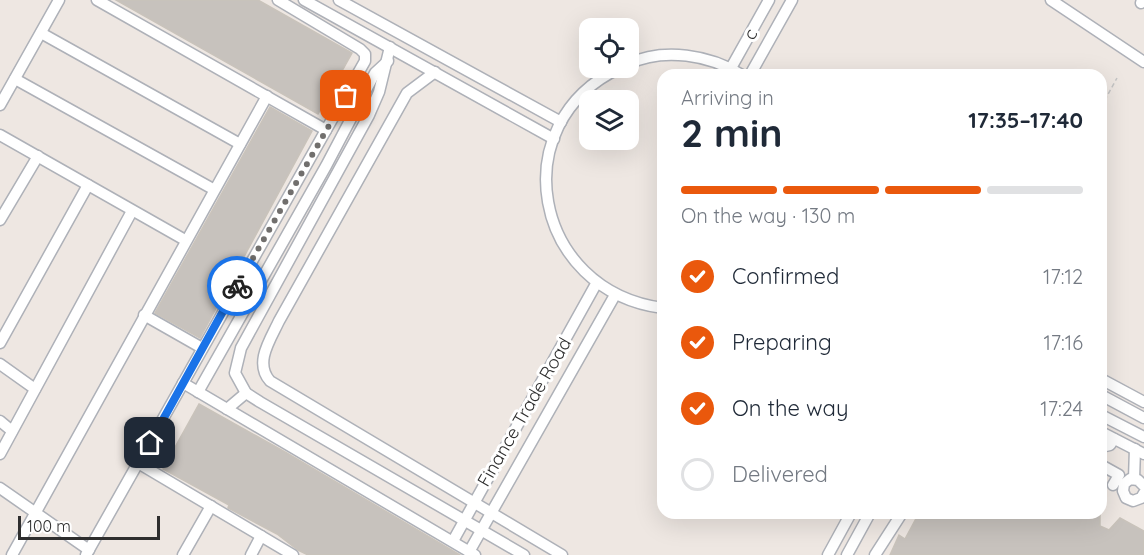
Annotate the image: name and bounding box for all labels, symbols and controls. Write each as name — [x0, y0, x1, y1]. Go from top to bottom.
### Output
map controls — [579, 18, 639, 150]
button: locate — [579, 18, 639, 78]
street label: c — [738, 24, 762, 44]
pin — [320, 70, 371, 121]
icon: bag — [329, 79, 362, 112]
text: Arriving in — [681, 85, 774, 110]
button: layers — [579, 90, 639, 150]
text: 17:35–17:40 — [968, 106, 1083, 134]
text: 2 min — [681, 108, 783, 157]
text: On the way · 130 m — [681, 203, 855, 228]
courier — [207, 256, 267, 316]
icon: check — [681, 260, 714, 293]
text: Confirmed — [732, 262, 839, 290]
text: 17:12 — [1043, 264, 1083, 289]
icon: bike — [221, 270, 254, 303]
icon: check — [681, 326, 714, 359]
text: Preparing — [732, 328, 832, 356]
text: 17:16 — [1043, 330, 1083, 355]
street label: Finance Trade Road — [472, 333, 576, 491]
icon: check — [681, 392, 714, 425]
text: On the way — [732, 394, 848, 422]
text: 17:24 — [1040, 396, 1083, 421]
pin — [124, 417, 175, 468]
icon: home — [133, 426, 166, 459]
text: Delivered — [732, 460, 828, 488]
scale bar — [18, 513, 160, 540]
text: 100 m — [27, 516, 71, 536]

